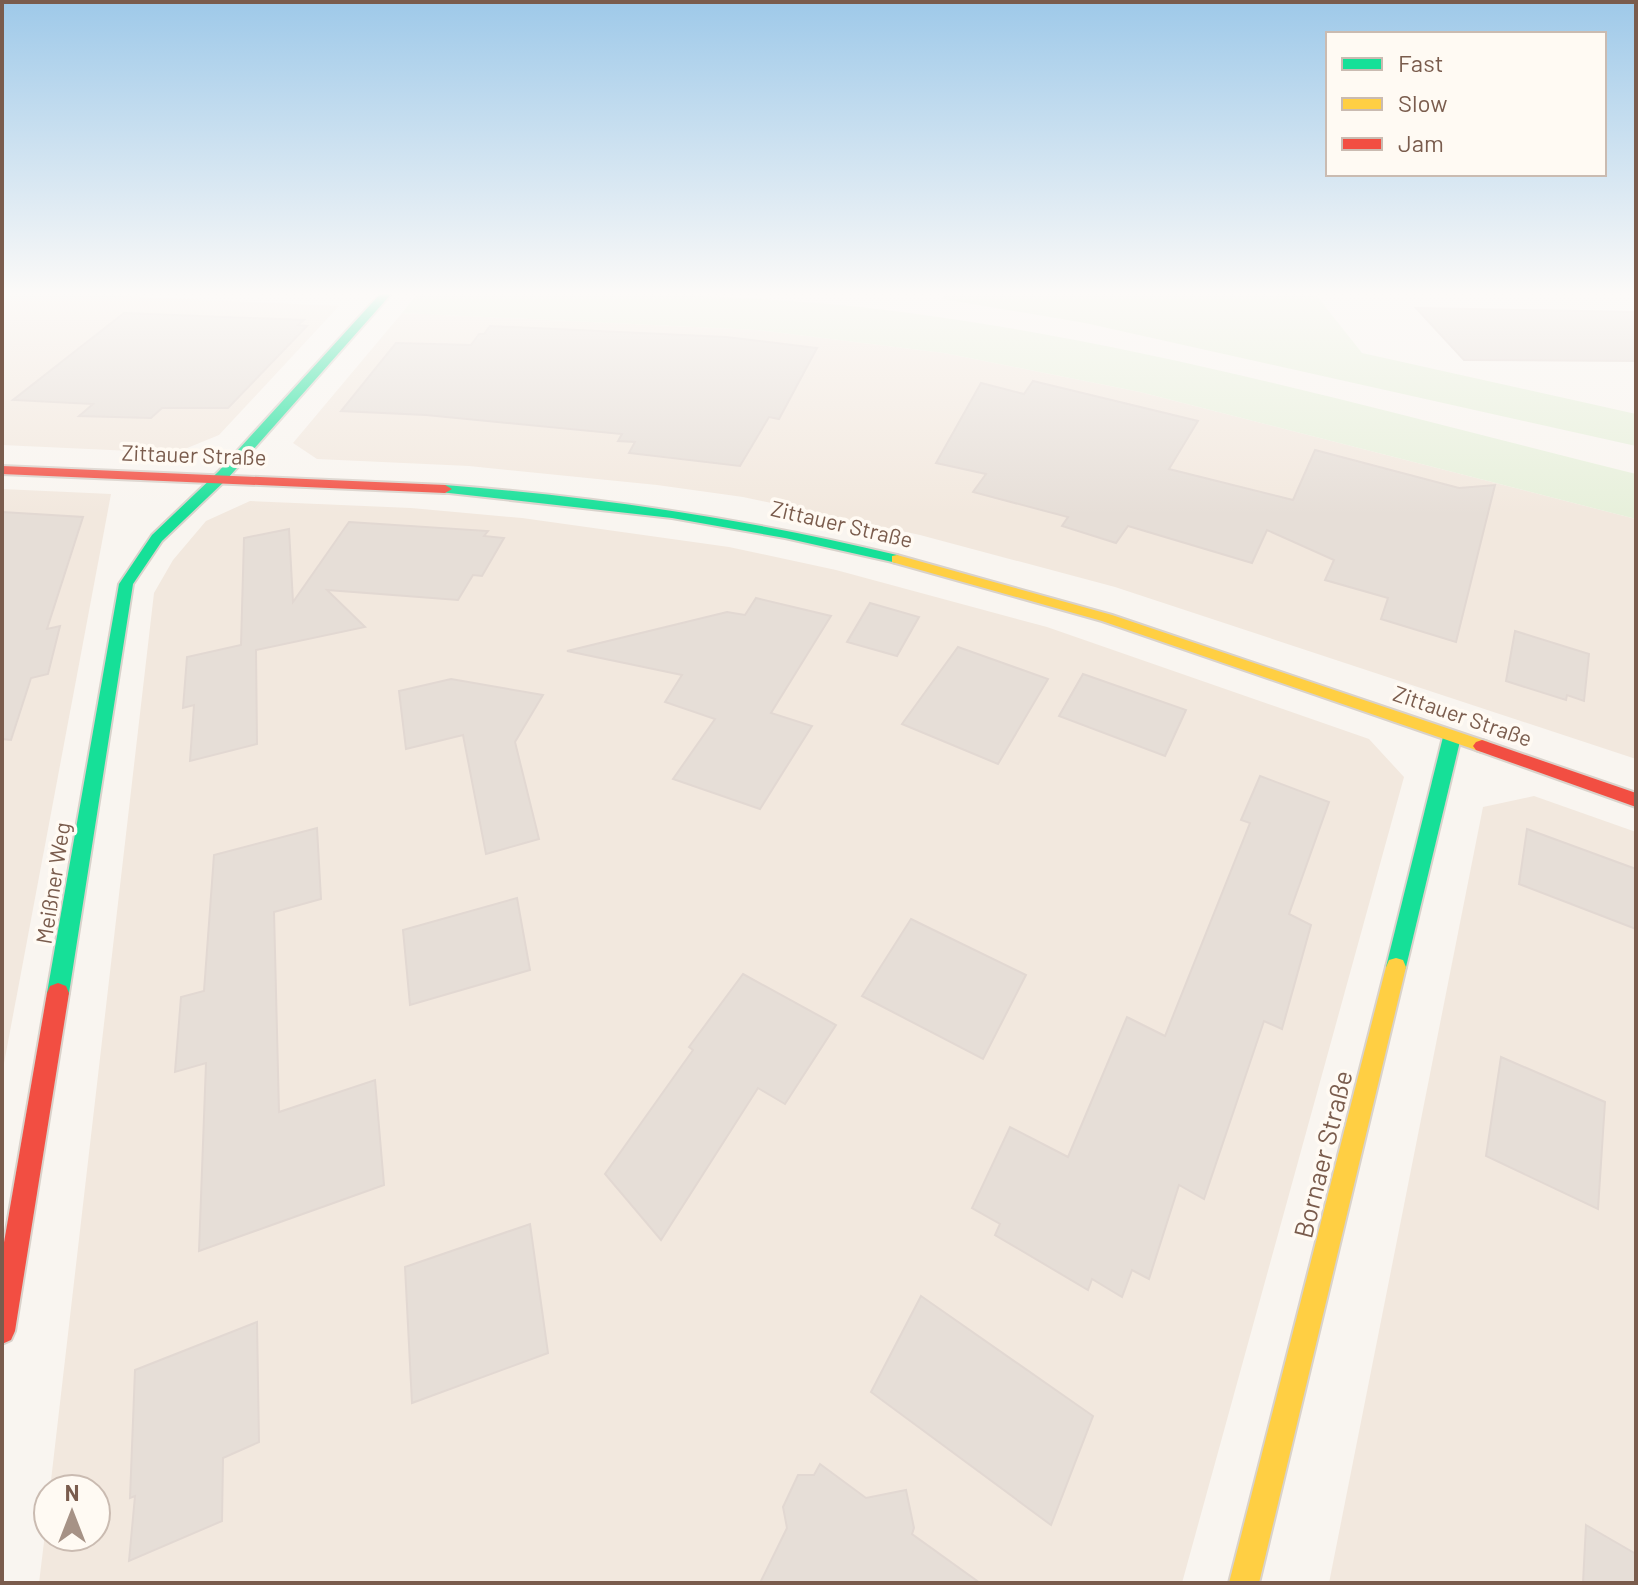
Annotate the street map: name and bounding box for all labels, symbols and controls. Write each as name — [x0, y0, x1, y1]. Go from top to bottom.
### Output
legend — [1326, 32, 1606, 176]
text: Fast — [1398, 48, 1443, 77]
text: Slow — [1398, 88, 1447, 117]
text: Jam — [1398, 128, 1444, 157]
street label: Zittauer Straße — [121, 438, 267, 470]
street label: Zittauer Straße — [768, 494, 916, 552]
street label: Zittauer Straße — [1390, 679, 1536, 751]
street label: Meißner Weg — [30, 820, 74, 946]
street label: Bornaer Straße — [1286, 1067, 1358, 1241]
north arrow — [32, 1473, 112, 1553]
text: N — [65, 1479, 79, 1505]

